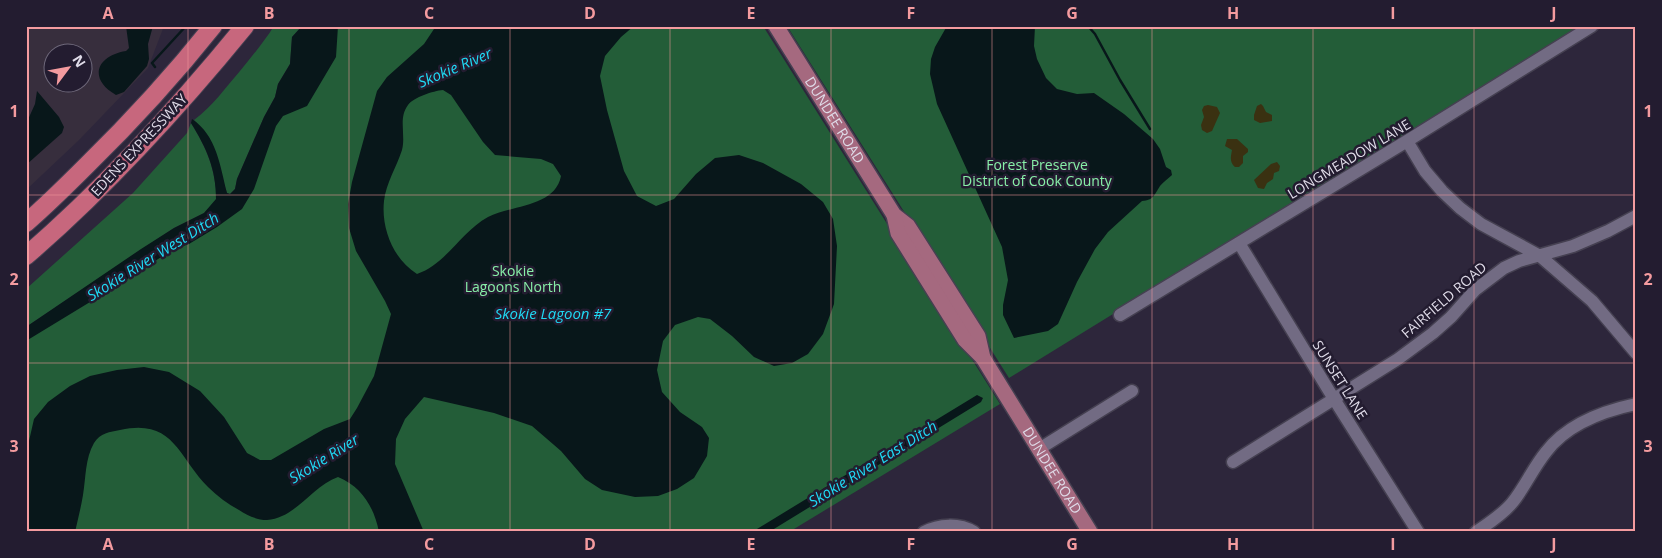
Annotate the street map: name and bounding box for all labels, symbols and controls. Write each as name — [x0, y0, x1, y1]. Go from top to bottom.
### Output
text: A — [102, 2, 114, 24]
text: B — [264, 2, 274, 24]
text: C — [424, 2, 434, 24]
text: D — [584, 2, 596, 24]
text: E — [747, 2, 756, 24]
text: F — [907, 2, 915, 24]
text: G — [1066, 2, 1078, 24]
text: H — [1227, 2, 1239, 24]
text: I — [1390, 2, 1396, 24]
text: J — [1549, 2, 1557, 24]
north arrow — [42, 42, 92, 92]
water label: Skokie River — [415, 42, 496, 92]
text: N — [68, 51, 91, 71]
street label: DUNDEE ROAD — [801, 73, 869, 167]
street label: EDENS EXPRESSWAY — [86, 89, 191, 200]
text: 1 — [9, 100, 19, 122]
text: 1 — [1643, 100, 1653, 122]
street label: LONGMEADOW LANE — [1284, 114, 1414, 203]
park label: Forest Preserve District of Cook County — [962, 155, 1113, 190]
water label: Skokie River West Ditch — [83, 207, 222, 305]
street label: FAIRFIELD ROAD — [1397, 257, 1490, 342]
park label: Skokie Lagoons North — [465, 261, 561, 296]
text: 2 — [9, 268, 19, 290]
text: 2 — [1643, 268, 1653, 290]
water label: Skokie Lagoon #7 — [495, 303, 612, 323]
street label: SUNSET LANE — [1309, 337, 1372, 423]
water label: Skokie River East Ditch — [804, 415, 941, 511]
street label: DUNDEE ROAD — [1019, 423, 1086, 517]
water label: Skokie River — [285, 428, 363, 487]
text: 3 — [9, 435, 19, 457]
text: 3 — [1643, 435, 1653, 457]
text: A — [102, 533, 114, 555]
text: B — [264, 533, 274, 555]
text: C — [424, 533, 434, 555]
text: D — [584, 533, 596, 555]
text: E — [747, 533, 756, 555]
text: F — [907, 533, 915, 555]
text: G — [1066, 533, 1078, 555]
text: H — [1227, 533, 1239, 555]
text: I — [1390, 533, 1396, 555]
text: J — [1549, 533, 1557, 555]

